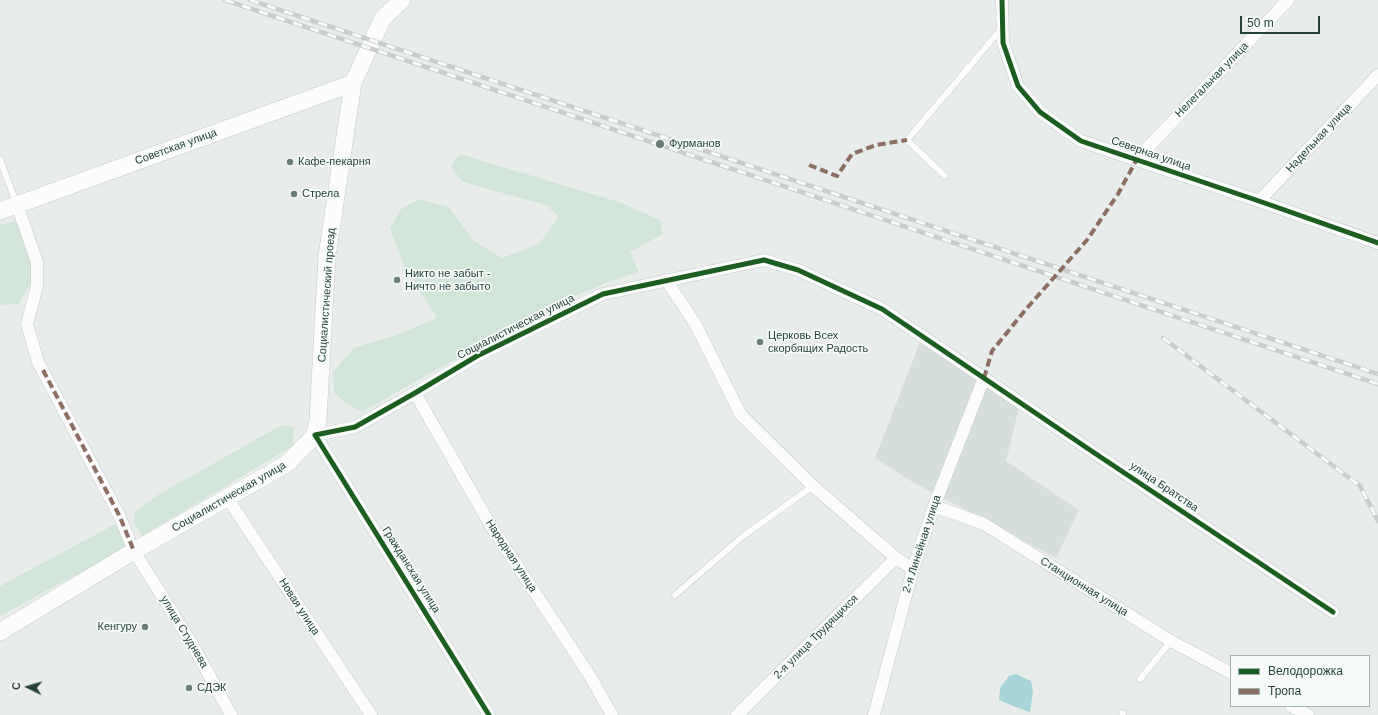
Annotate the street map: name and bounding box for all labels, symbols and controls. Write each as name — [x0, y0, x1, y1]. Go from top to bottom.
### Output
scale bar — [1242, 8, 1322, 34]
text: 50 m — [1247, 16, 1274, 30]
street label: Нелегальная улица — [1173, 40, 1251, 120]
street label: Надельная улица — [1284, 101, 1354, 175]
street label: Советская улица — [133, 126, 219, 168]
street label: Северная улица — [1109, 134, 1193, 174]
place label: Фурманов — [669, 137, 721, 151]
marker: Фурманов — [654, 138, 666, 150]
place label: Кафе-пекарня — [298, 155, 371, 169]
marker: Кафе-пекарня — [285, 157, 295, 167]
place label: Стрела — [302, 187, 339, 201]
marker: Стрела — [289, 189, 299, 199]
street label: Социалистический проезд — [316, 227, 338, 363]
place label: Никто не забыт - Ничто не забыто — [405, 267, 491, 293]
marker: Никто не забыт - Ничто не забыто — [392, 275, 402, 285]
street label: Социалистическая улица — [455, 292, 577, 362]
place label: Церковь Всех скорбящих Радость — [768, 329, 868, 355]
marker: Церковь Всех скорбящих Радость — [755, 337, 765, 347]
street label: Социалистическая улица — [170, 459, 288, 535]
street label: улица Братства — [1127, 459, 1201, 515]
street label: 2-я Линейная улица — [900, 493, 944, 595]
street label: Народная улица — [483, 517, 539, 595]
street label: Гражданская улица — [379, 524, 443, 616]
street label: Станционная улица — [1038, 555, 1130, 619]
street label: Новая улица — [276, 576, 322, 638]
street label: 2-я улица Трудящихся — [771, 592, 861, 682]
street label: улица Студнева — [157, 593, 211, 671]
place label: Кенгуру — [98, 620, 137, 634]
marker: Кенгуру — [140, 622, 150, 632]
legend — [1230, 655, 1370, 707]
text: Велодорожка — [1268, 664, 1343, 678]
north arrow — [8, 667, 48, 707]
text: С — [10, 681, 22, 690]
place label: СДЭК — [197, 681, 226, 695]
marker: СДЭК — [184, 683, 194, 693]
text: Тропа — [1268, 684, 1301, 698]

